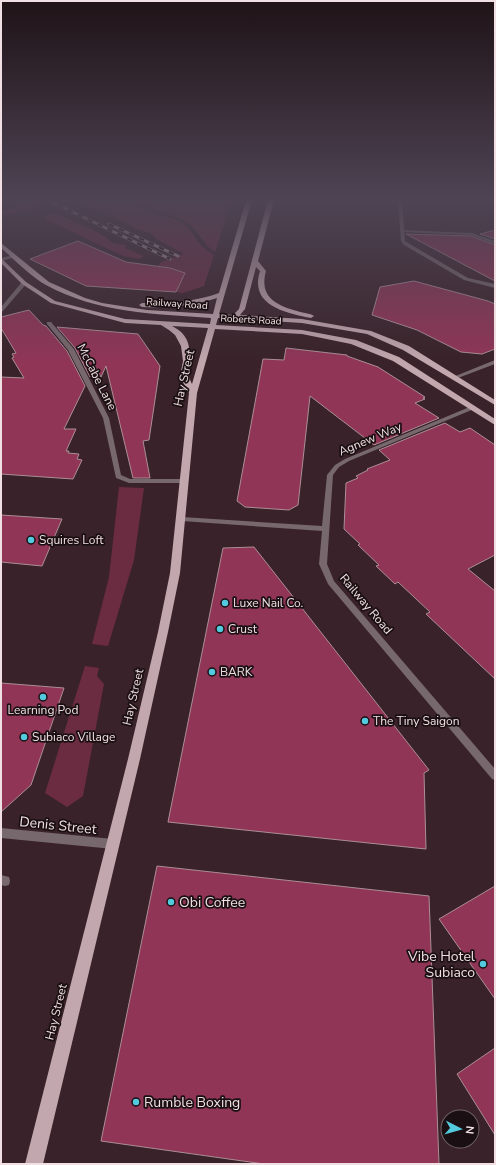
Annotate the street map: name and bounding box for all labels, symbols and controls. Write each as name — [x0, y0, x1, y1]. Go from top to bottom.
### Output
street label: Railway Road — [146, 295, 208, 313]
street label: Roberts Road — [220, 311, 282, 329]
street label: McCabe Lane — [73, 341, 121, 413]
street label: Hay Street — [170, 347, 198, 408]
street label: Agnew Way — [336, 418, 405, 459]
place label: Squires Loft — [39, 532, 104, 548]
marker: Squires Loft — [26, 535, 36, 545]
street label: Railway Road — [336, 571, 396, 637]
place label: Luxe Nail Co. — [233, 595, 303, 611]
marker: Luxe Nail Co. — [220, 598, 230, 608]
place label: Crust — [228, 621, 258, 637]
marker: Crust — [215, 624, 225, 634]
place label: BARK — [220, 664, 253, 680]
street label: Hay Street — [119, 666, 147, 727]
marker: BARK — [207, 667, 217, 677]
marker: Learning Pod — [38, 692, 48, 702]
place label: Learning Pod — [7, 702, 79, 718]
place label: The Tiny Saigon — [373, 713, 460, 729]
marker: The Tiny Saigon — [360, 716, 370, 726]
place label: Subiaco Village — [32, 729, 115, 745]
marker: Subiaco Village — [19, 732, 29, 742]
street label: Denis Street — [18, 812, 98, 839]
place label: Obi Coffee — [179, 893, 245, 912]
marker: Obi Coffee — [166, 897, 176, 907]
place label: Vibe Hotel Subiaco — [407, 947, 476, 982]
marker: Vibe Hotel Subiaco — [478, 959, 488, 969]
street label: Hay Street — [41, 981, 71, 1042]
place label: Rumble Boxing — [144, 1093, 240, 1112]
marker: Rumble Boxing — [131, 1097, 141, 1107]
north arrow — [440, 1109, 480, 1149]
text: N — [462, 1125, 477, 1135]

